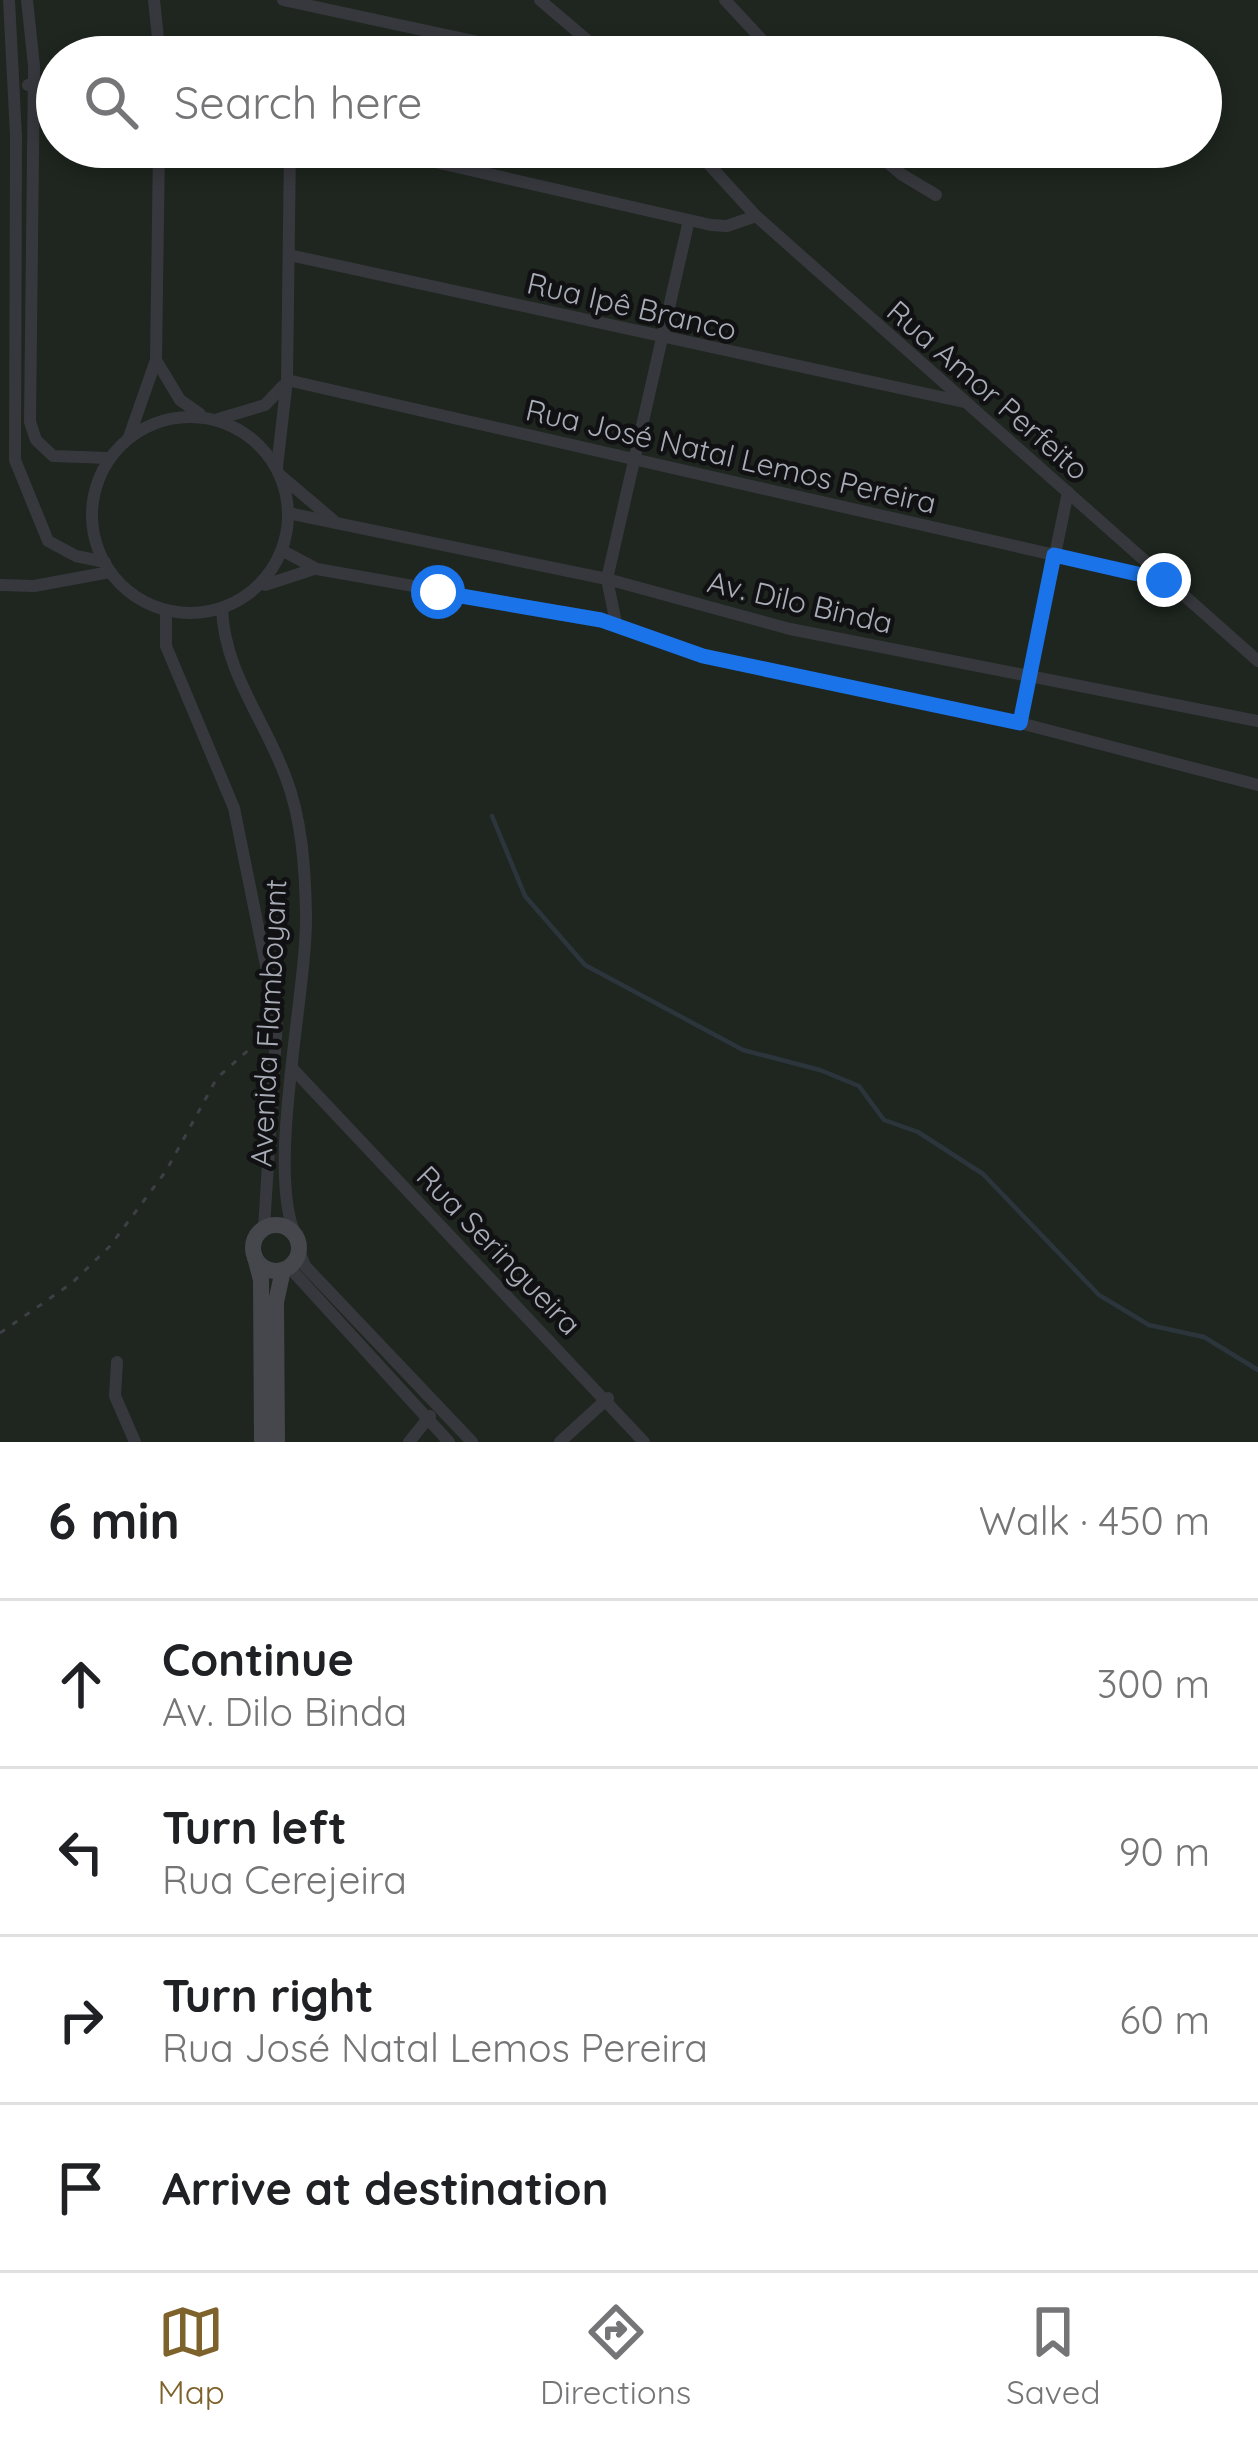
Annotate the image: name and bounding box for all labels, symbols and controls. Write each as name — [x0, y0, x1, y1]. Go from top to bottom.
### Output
search box — [36, 36, 1222, 168]
icon: search — [78, 69, 144, 135]
text: Search here — [174, 74, 422, 130]
street label: Rua Ipê Branco — [523, 263, 741, 349]
street label: Rua Amor Perfeito — [879, 292, 1097, 488]
street label: Rua José Natal Lemos Pereira — [522, 390, 940, 522]
route end — [1137, 553, 1191, 607]
street label: Av. Dilo Binda — [704, 562, 896, 642]
route start — [411, 565, 465, 619]
street label: Avenida Flamboyant — [241, 878, 295, 1168]
street label: Rua Seringueira — [409, 1157, 589, 1343]
text: 6 min — [48, 1488, 180, 1552]
text: Walk · 450 m — [979, 1496, 1210, 1545]
text: Continue — [162, 1631, 354, 1687]
icon: ahead — [48, 1651, 114, 1717]
text: 300 m — [1097, 1659, 1210, 1708]
text: Av. Dilo Binda — [162, 1687, 407, 1736]
text: Turn left — [162, 1799, 347, 1855]
icon: left — [48, 1819, 114, 1885]
text: 90 m — [1119, 1827, 1210, 1876]
text: Rua Cerejeira — [162, 1855, 407, 1904]
text: Turn right — [162, 1967, 374, 2023]
icon: right — [48, 1987, 114, 2053]
text: 60 m — [1120, 1995, 1210, 2044]
text: Rua José Natal Lemos Pereira — [162, 2023, 708, 2072]
icon: arrive — [48, 2155, 114, 2221]
text: Arrive at destination — [162, 2160, 608, 2216]
tab: Map — [158, 2299, 225, 2412]
tab: Directions — [540, 2299, 691, 2412]
tab: Saved — [1006, 2299, 1100, 2412]

